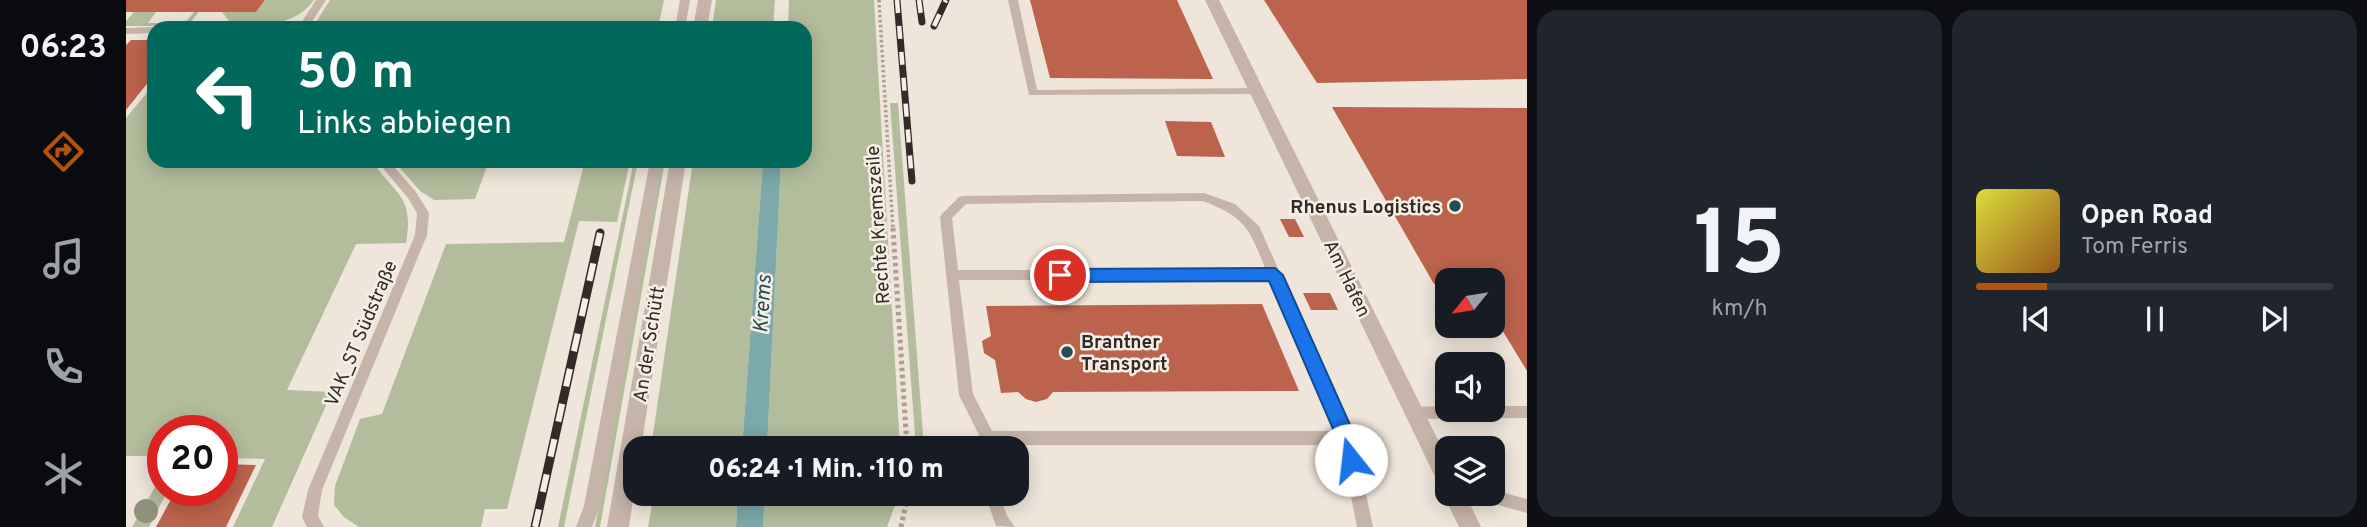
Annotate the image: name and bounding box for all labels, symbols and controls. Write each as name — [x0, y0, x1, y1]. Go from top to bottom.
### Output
text: 06:23 — [19, 29, 107, 69]
text: 50 m — [297, 44, 414, 106]
icon: left — [182, 49, 273, 140]
text: Links abbiegen — [297, 105, 512, 145]
icon: directions — [39, 127, 88, 176]
street label: Rechte Kremszeile — [861, 145, 896, 305]
text: 15 — [1693, 192, 1786, 307]
place label: Rhenus Logistics — [1290, 196, 1441, 220]
marker: Rhenus Logistics — [1447, 198, 1463, 214]
text: Open Road — [2081, 200, 2213, 233]
text: Tom Ferris — [2081, 233, 2188, 262]
icon: music — [39, 234, 88, 283]
street label: Am Hafen — [1317, 236, 1375, 322]
pin — [1030, 245, 1090, 305]
icon: arrive — [1041, 256, 1079, 294]
street label: VAK_ST Südstraße — [320, 257, 403, 410]
north arrow — [1435, 268, 1505, 338]
map controls — [1435, 268, 1505, 506]
water label: Krems — [748, 274, 779, 334]
street label: An der Schütt — [629, 285, 671, 404]
text: km/h — [1712, 295, 1767, 324]
icon: previous — [2017, 300, 2055, 338]
icon: pause — [2136, 300, 2174, 338]
icon: next — [2255, 300, 2293, 338]
place label: Brantner Transport — [1081, 331, 1167, 377]
icon: phone — [39, 342, 88, 391]
marker: Brantner Transport — [1059, 344, 1075, 360]
button: sound — [1435, 352, 1505, 422]
speed limit sign: 20 — [147, 415, 238, 506]
position arrow — [1314, 423, 1388, 497]
button: layers — [1435, 436, 1505, 506]
icon: climate — [39, 449, 88, 498]
text: 06:24 · 1 Min. · 110 m — [708, 454, 944, 487]

